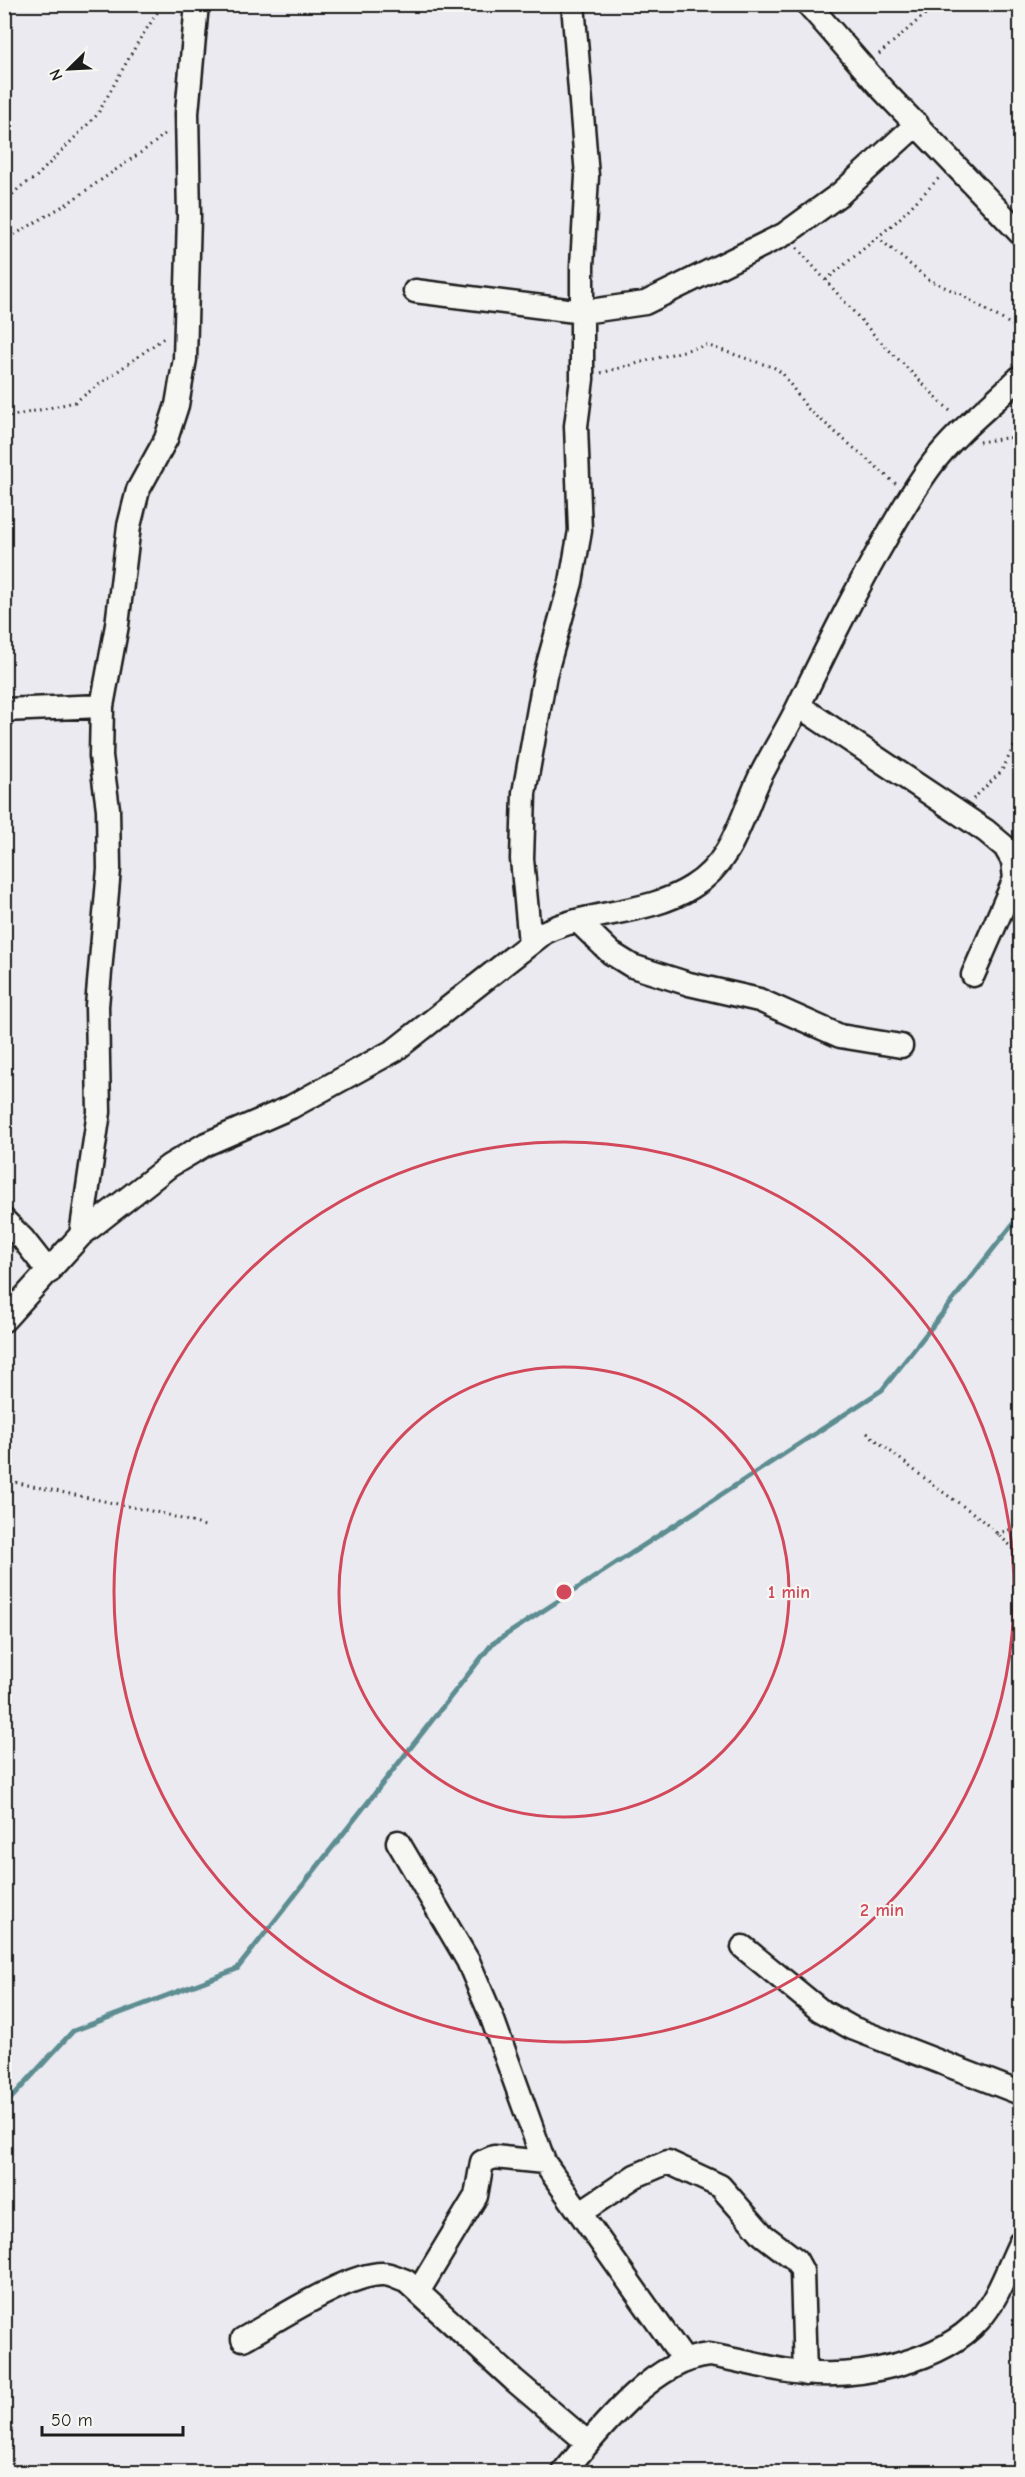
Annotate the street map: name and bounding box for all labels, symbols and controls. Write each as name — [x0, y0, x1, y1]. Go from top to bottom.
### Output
north arrow — [39, 39, 99, 99]
text: N — [46, 66, 67, 83]
centre of rings — [554, 1582, 574, 1602]
text: 1 min — [768, 1582, 810, 1603]
text: 2 min — [860, 1900, 904, 1921]
scale bar — [42, 2399, 183, 2437]
text: 50 m — [51, 2410, 93, 2431]

